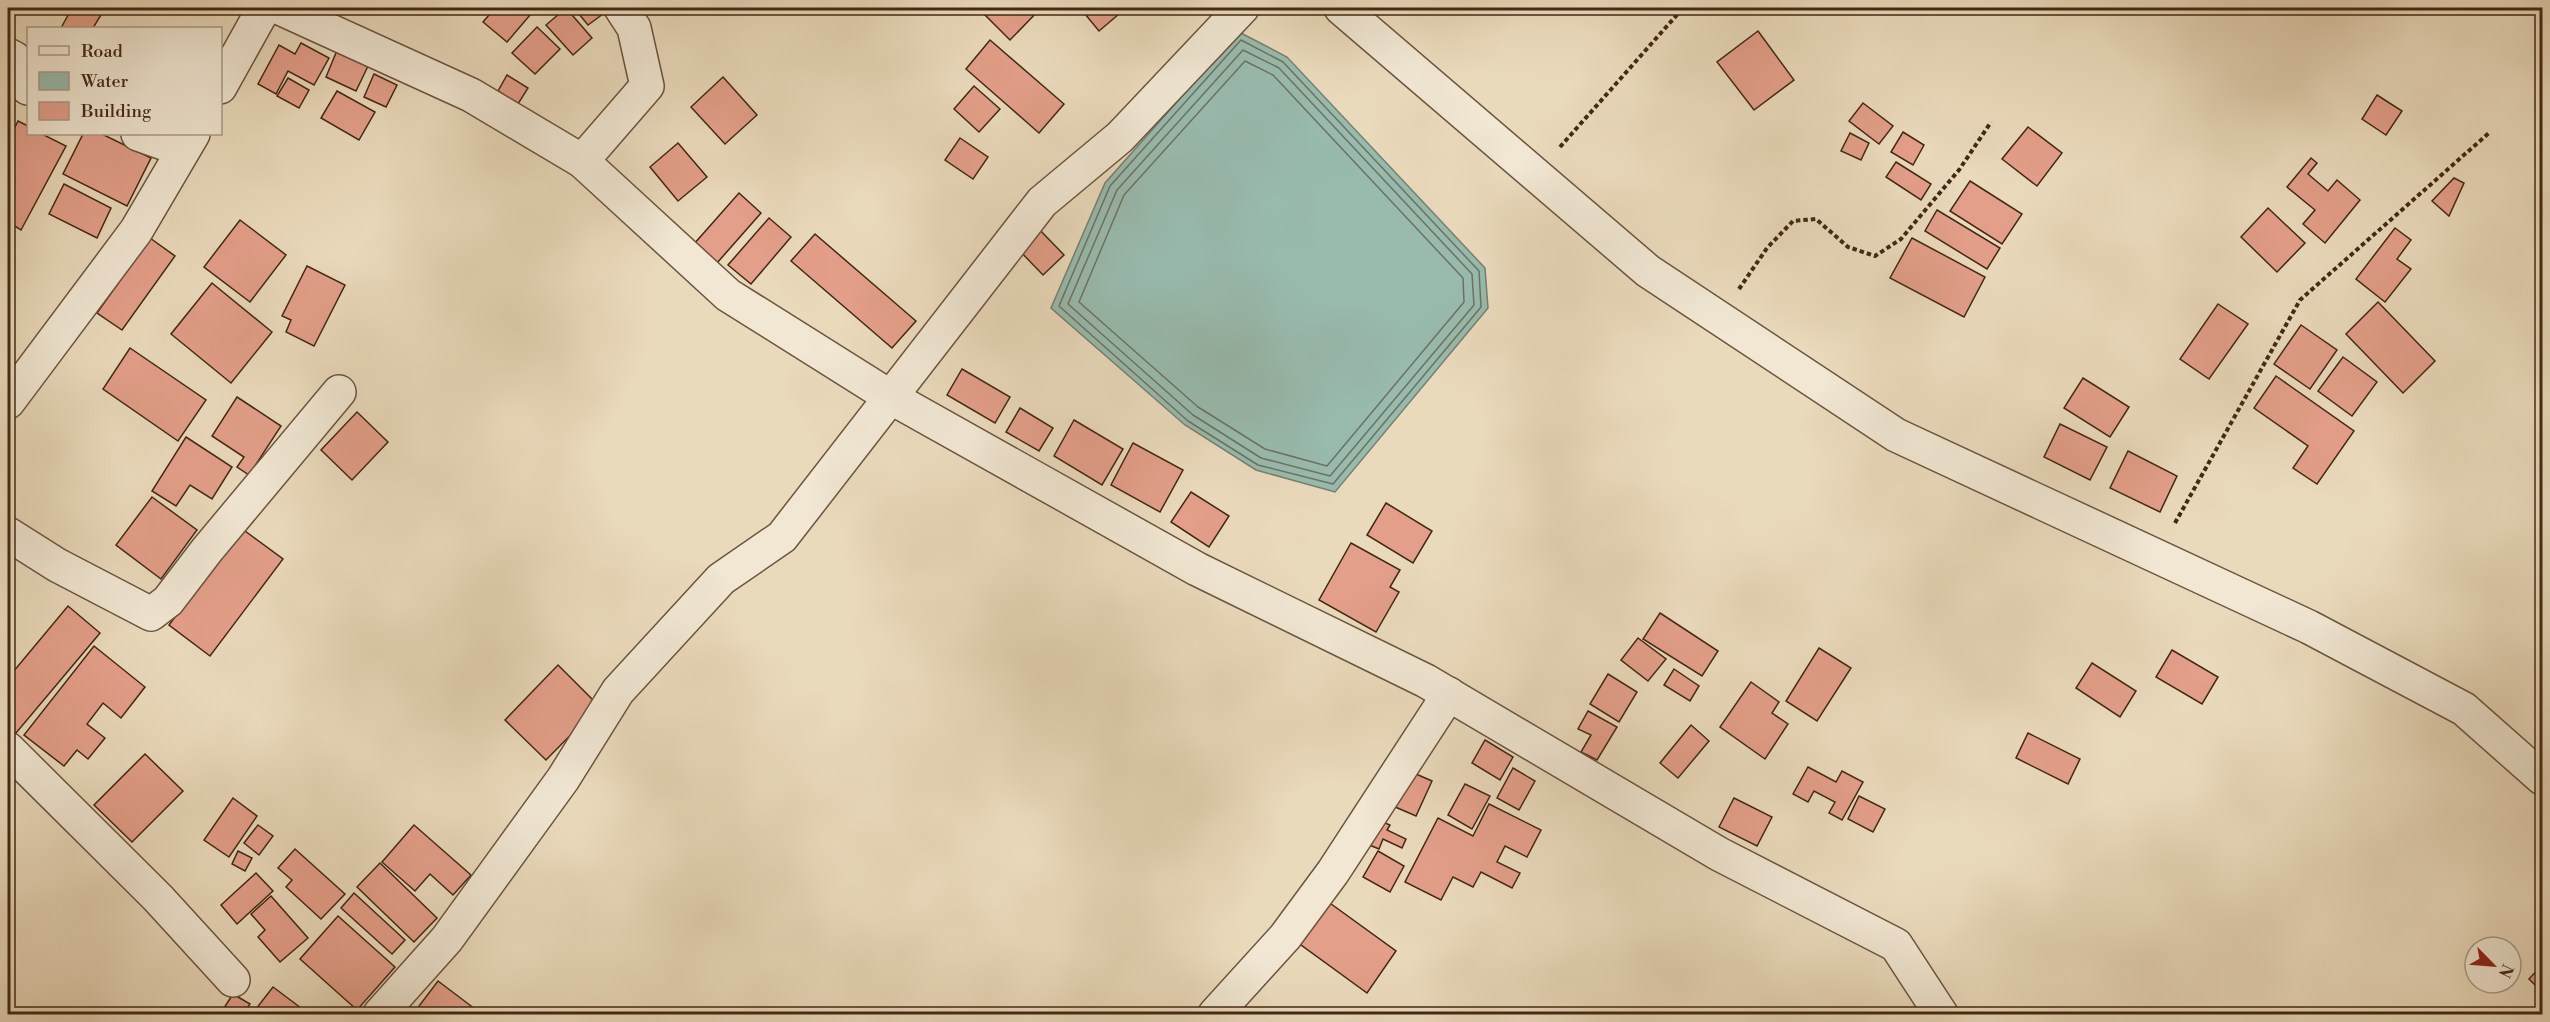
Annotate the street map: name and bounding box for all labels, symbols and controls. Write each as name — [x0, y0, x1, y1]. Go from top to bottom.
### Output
legend — [27, 27, 222, 135]
text: Road — [81, 40, 124, 63]
text: Water — [80, 70, 129, 93]
text: Building — [80, 100, 152, 123]
north arrow — [2463, 935, 2523, 995]
text: N — [2494, 961, 2517, 981]

